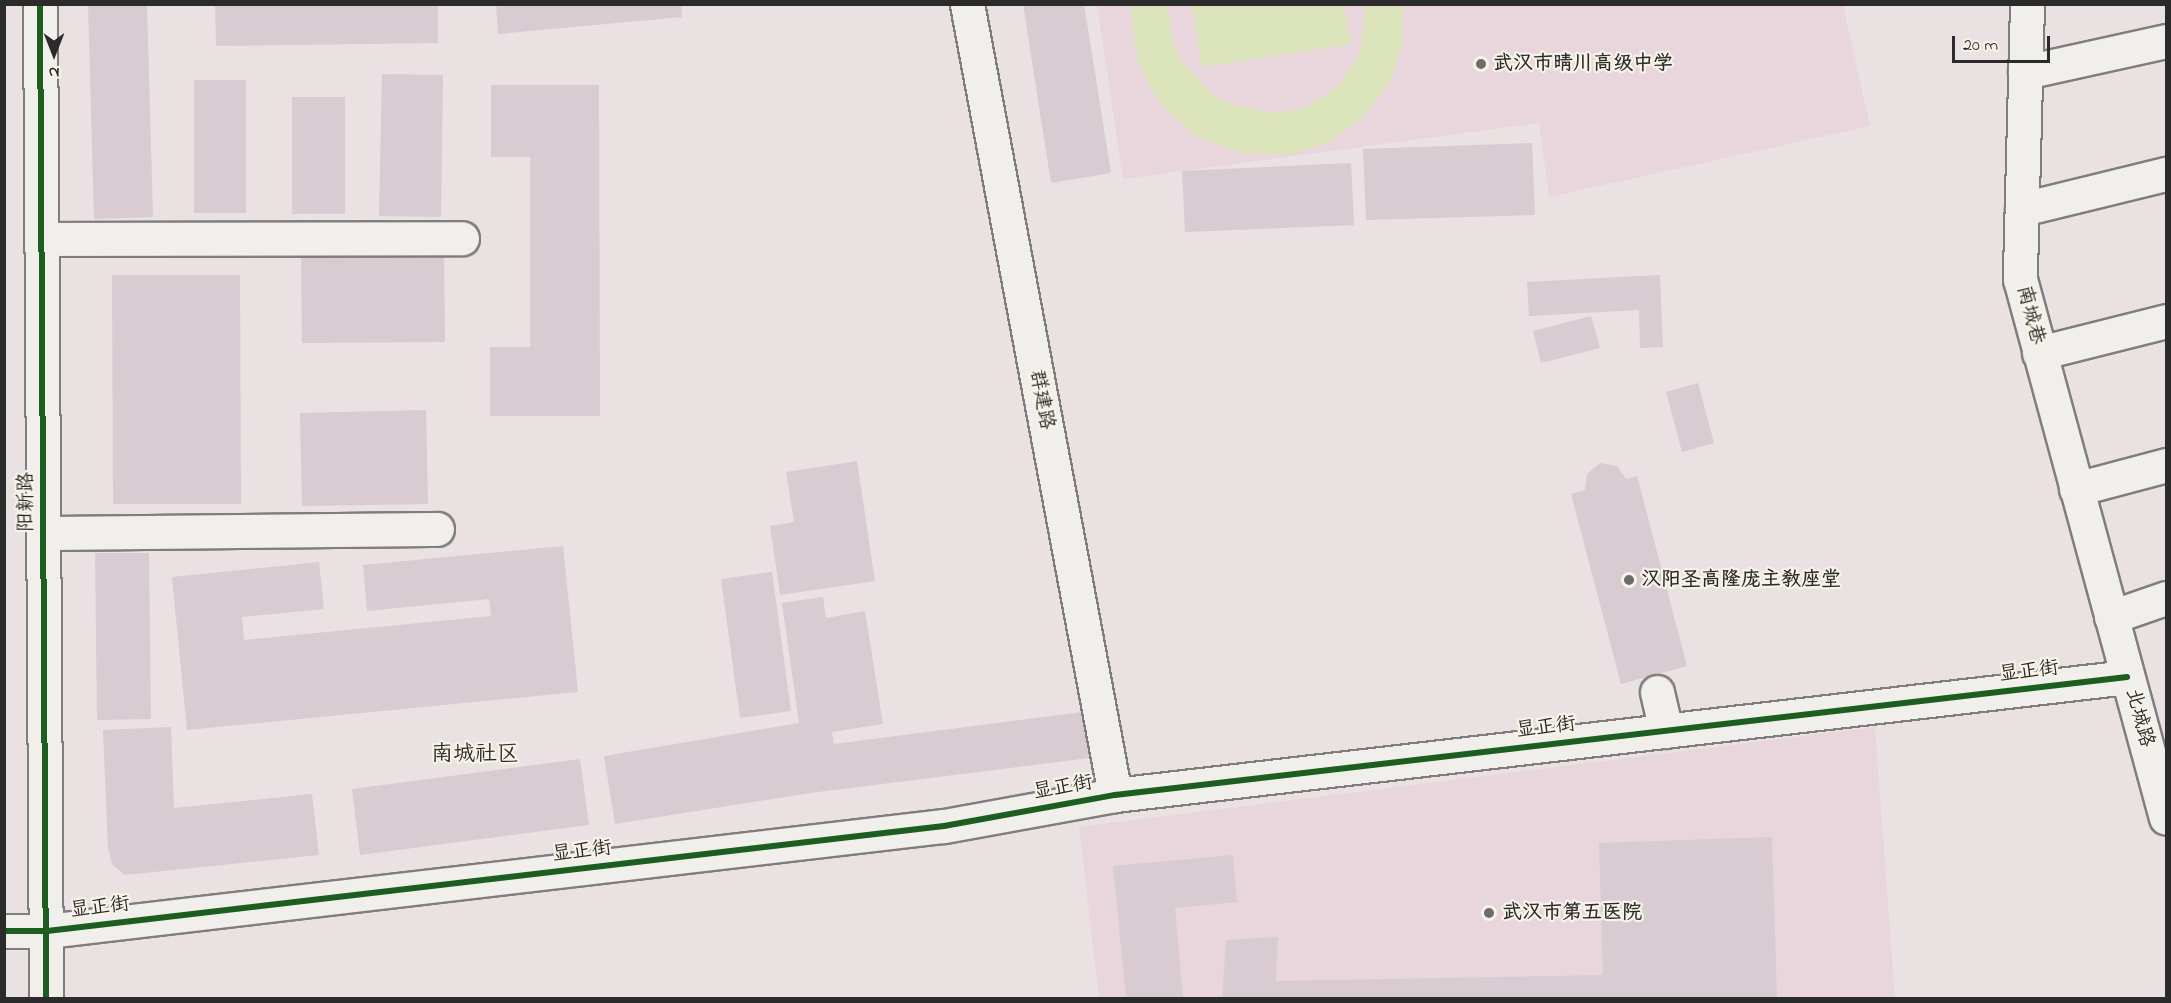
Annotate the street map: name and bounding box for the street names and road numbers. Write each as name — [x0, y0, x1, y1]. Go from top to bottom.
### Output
street label: 南城巷 — [2011, 283, 2049, 347]
street label: 群建路 — [1023, 368, 1059, 432]
street label: 阳新路 — [15, 472, 39, 532]
street label: 显正街 — [1998, 656, 2060, 688]
street label: 北城路 — [2120, 686, 2158, 750]
street label: 显正街 — [1515, 712, 1577, 744]
street label: 显正街 — [1031, 771, 1095, 805]
street label: 显正街 — [551, 836, 613, 868]
street label: 显正街 — [69, 892, 131, 924]

